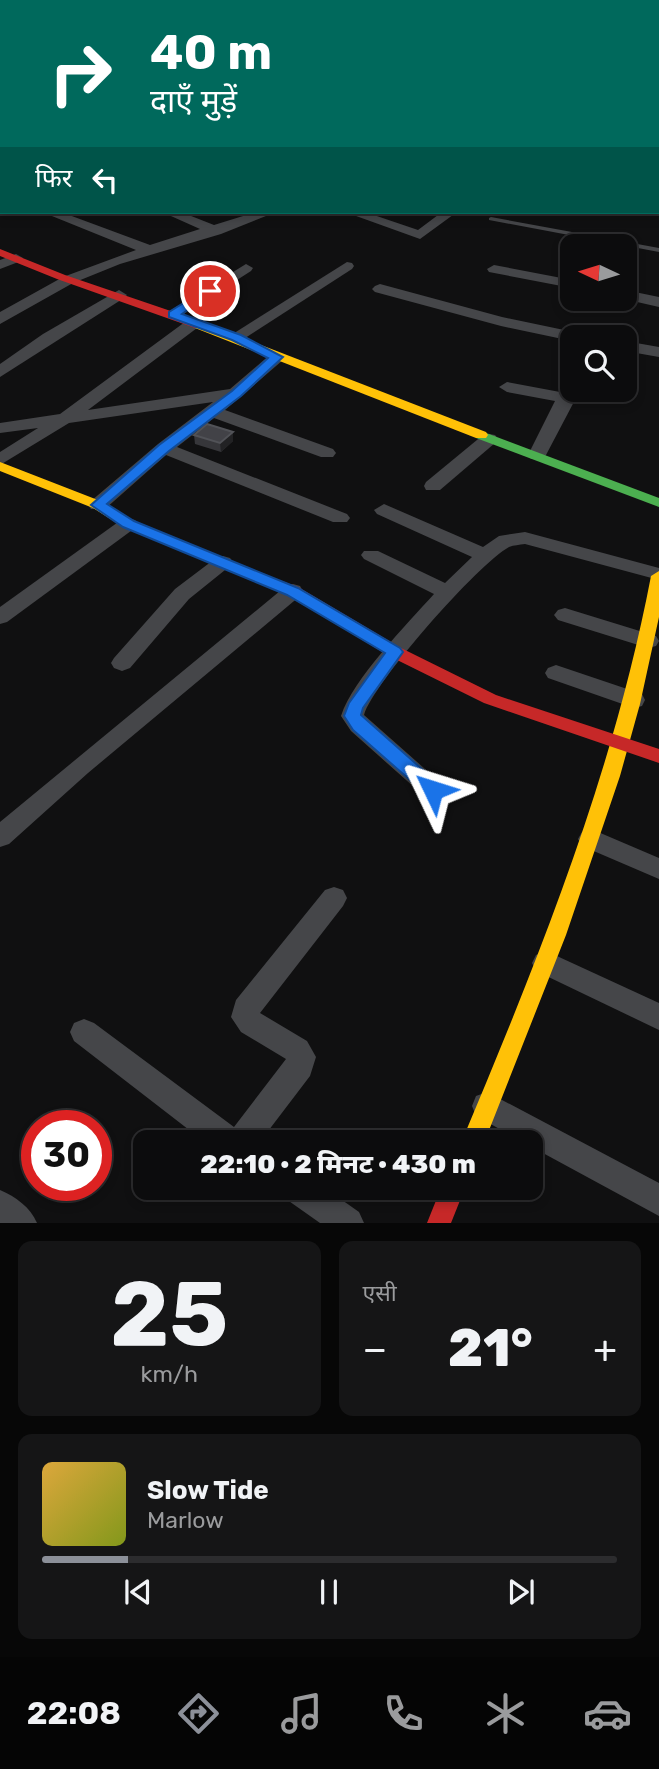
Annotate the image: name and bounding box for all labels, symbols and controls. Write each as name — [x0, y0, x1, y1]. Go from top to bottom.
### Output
text: 40 m — [150, 23, 272, 81]
icon: right — [35, 28, 126, 119]
text: दाएँ मुड़ें — [150, 82, 237, 120]
icon: left — [86, 161, 124, 199]
text: फिर — [35, 163, 72, 194]
north arrow — [560, 234, 637, 312]
map controls — [560, 234, 637, 402]
pin — [180, 261, 240, 321]
icon: arrive — [191, 272, 229, 310]
button: search — [560, 325, 637, 402]
position arrow — [396, 753, 470, 827]
speed limit sign: 30 — [21, 1110, 112, 1201]
text: 22:10 · 2 मिनट · 430 m — [200, 1149, 476, 1180]
text: 25 — [110, 1260, 228, 1368]
text: एसी — [363, 1279, 397, 1307]
text: 21° — [448, 1317, 532, 1379]
text: − — [363, 1326, 387, 1372]
text: + — [593, 1326, 617, 1372]
text: km/h — [141, 1360, 198, 1388]
text: Slow Tide — [147, 1475, 269, 1506]
text: Marlow — [147, 1506, 224, 1534]
icon: previous — [119, 1573, 157, 1611]
icon: pause — [310, 1573, 348, 1611]
icon: next — [502, 1573, 540, 1611]
icon: directions — [174, 1689, 223, 1738]
icon: music — [277, 1689, 326, 1738]
icon: phone — [379, 1689, 428, 1738]
icon: climate — [481, 1689, 530, 1738]
icon: car — [583, 1689, 632, 1738]
text: 22:08 — [27, 1694, 121, 1732]

